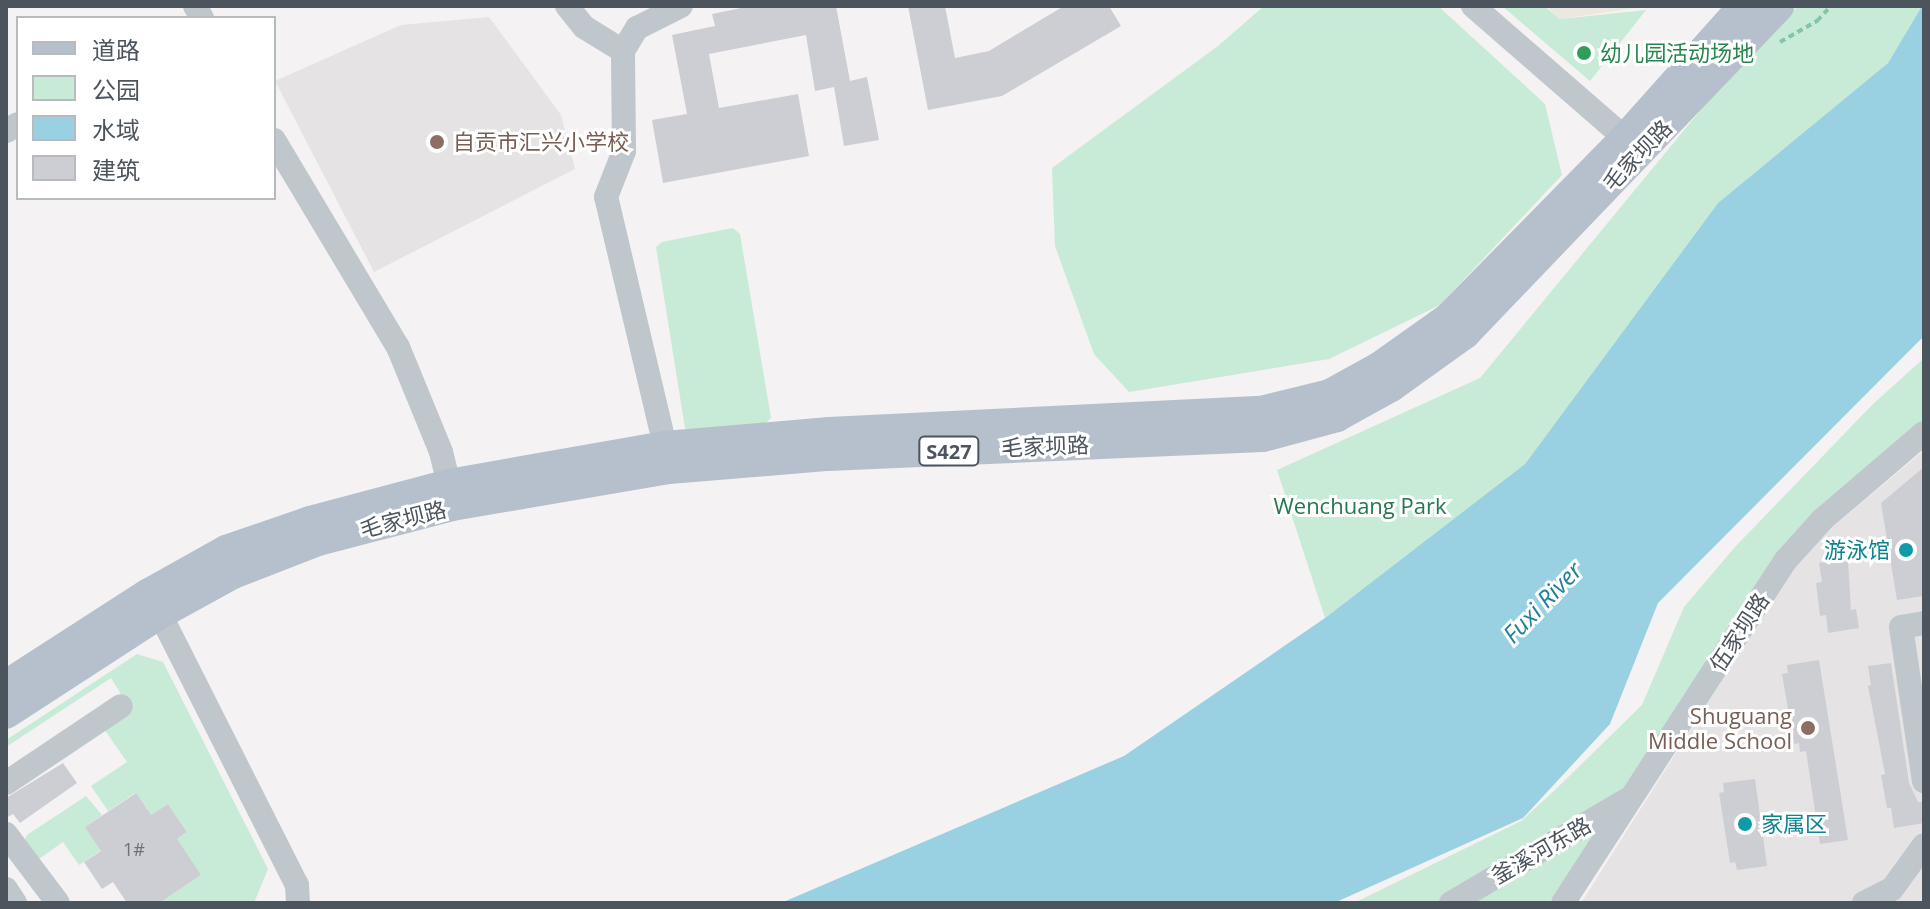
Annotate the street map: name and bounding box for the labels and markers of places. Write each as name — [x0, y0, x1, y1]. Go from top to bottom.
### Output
place label: 幼儿园活动场地 — [1600, 40, 1754, 66]
marker: 幼儿园活动场地 — [1575, 44, 1593, 62]
place label: 自贡市汇兴小学校 — [453, 129, 629, 155]
marker: 自贡市汇兴小学校 — [428, 133, 446, 151]
place label: 游泳馆 — [1824, 537, 1890, 563]
marker: 游泳馆 — [1897, 541, 1915, 559]
place label: Shuguang Middle School — [1648, 702, 1792, 754]
marker: Shuguang Middle School — [1799, 719, 1817, 737]
place label: 家属区 — [1761, 811, 1827, 837]
marker: 家属区 — [1736, 815, 1754, 833]

